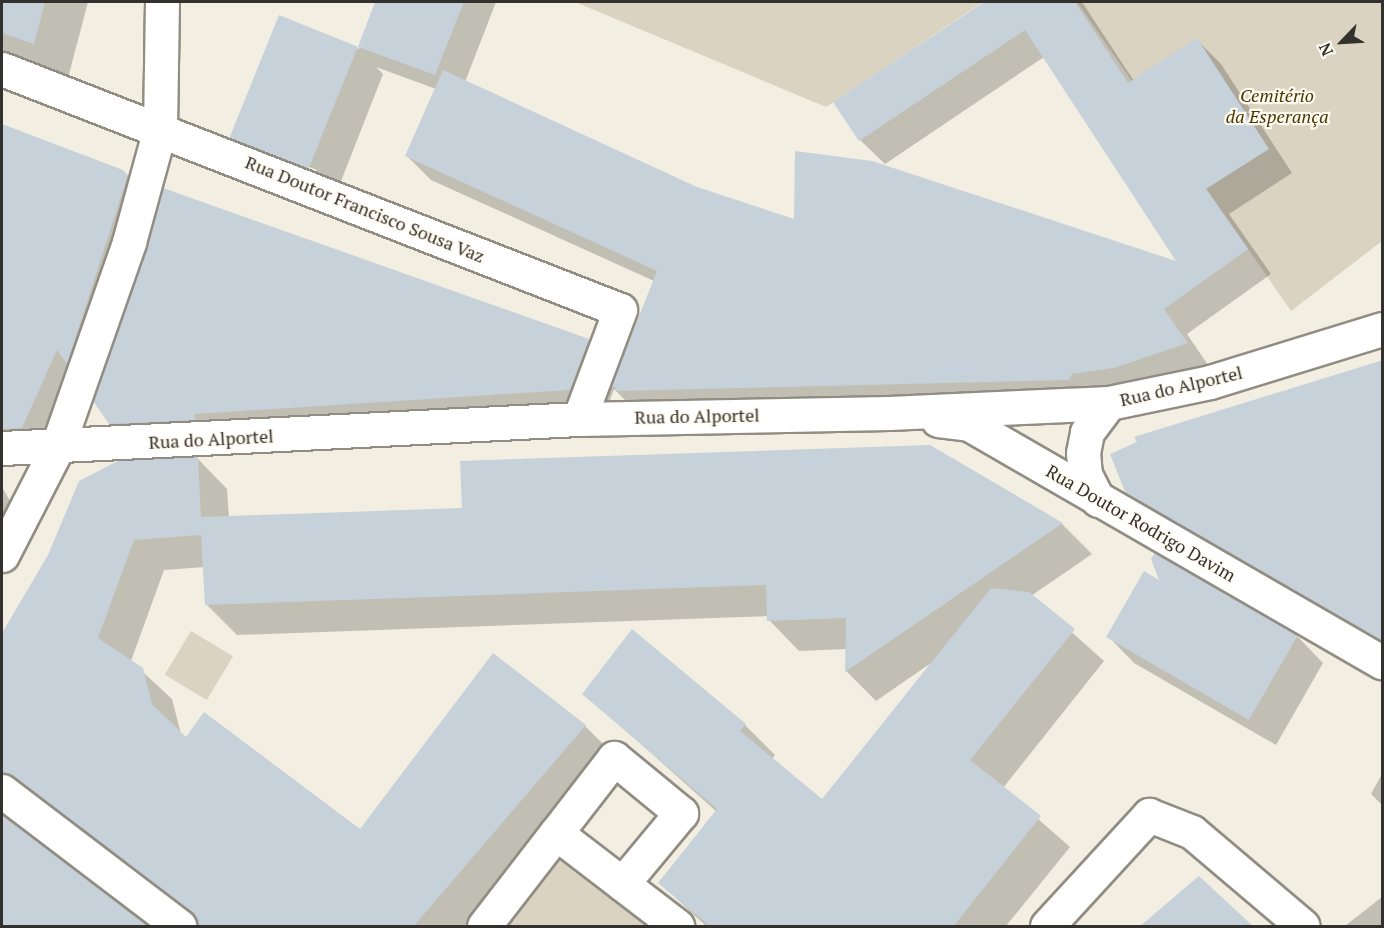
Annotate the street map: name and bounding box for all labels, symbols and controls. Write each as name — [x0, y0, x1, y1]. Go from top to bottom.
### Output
north arrow — [1312, 12, 1372, 72]
text: N — [1313, 39, 1338, 60]
park label: Cemitério da Esperança — [1225, 85, 1329, 128]
street label: Rua Doutor Francisco Sousa Vaz — [242, 151, 488, 267]
street label: Rua do Alportel — [1117, 361, 1245, 411]
street label: Rua do Alportel — [634, 404, 760, 428]
street label: Rua do Alportel — [148, 425, 274, 453]
street label: Rua Doutor Rodrigo Davim — [1042, 460, 1240, 586]

